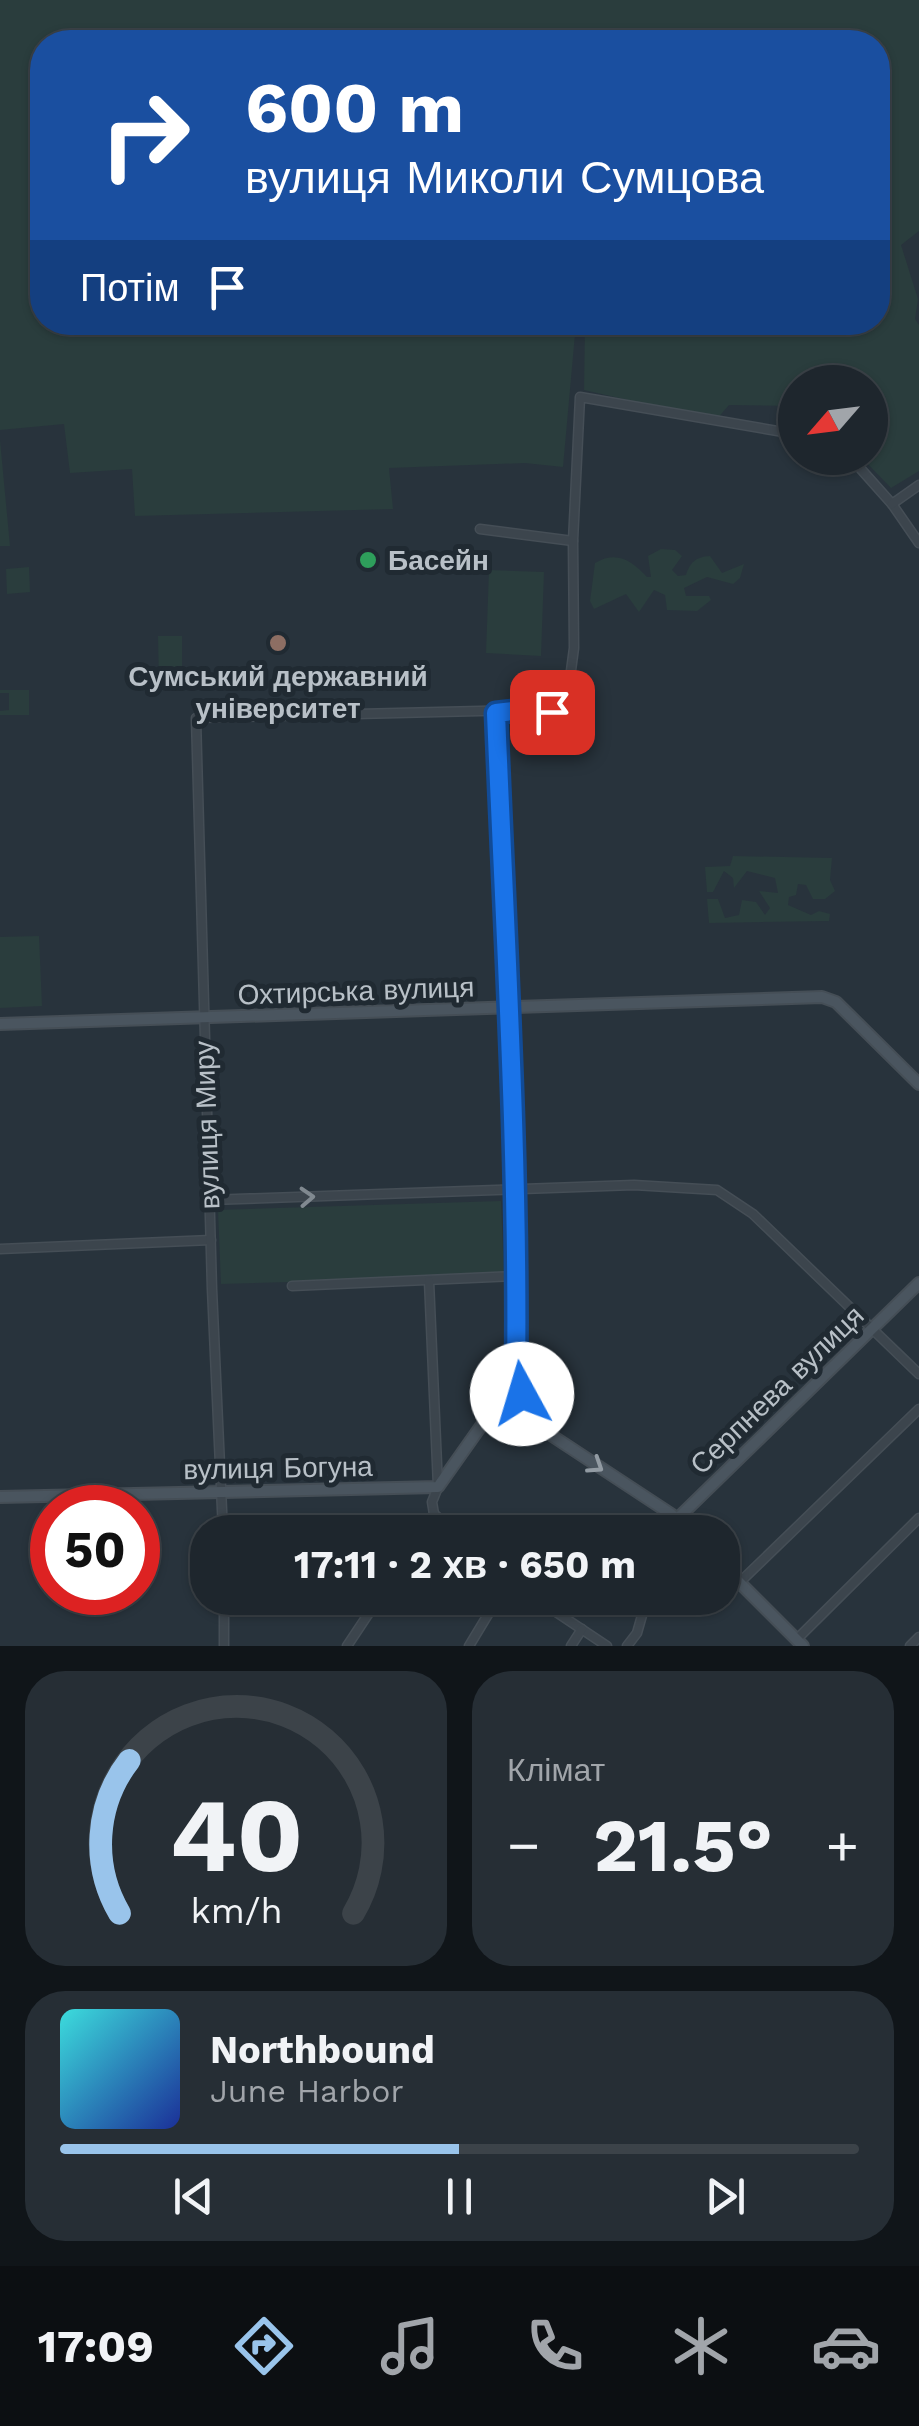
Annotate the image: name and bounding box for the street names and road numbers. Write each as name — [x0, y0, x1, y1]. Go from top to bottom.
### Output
street label: Охтирська вулиця — [237, 970, 475, 1012]
street label: вулиця Миру — [188, 1040, 226, 1210]
street label: Серпнева вулиця — [684, 1299, 870, 1481]
street label: вулиця Богуна — [183, 1450, 373, 1486]

